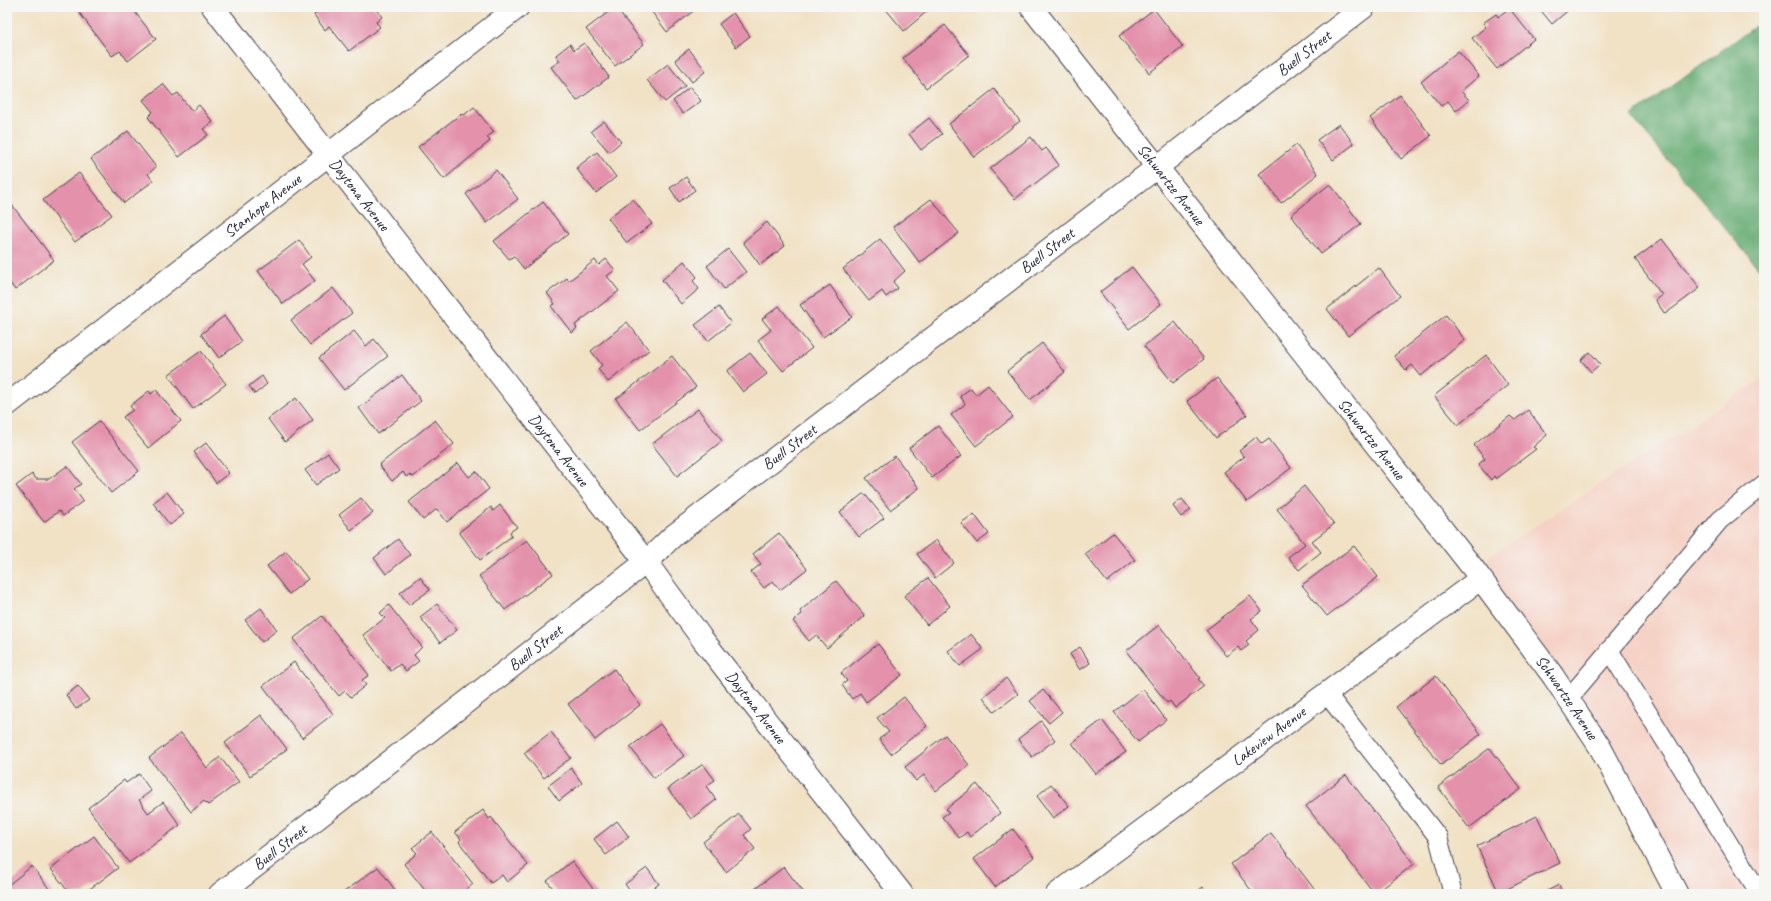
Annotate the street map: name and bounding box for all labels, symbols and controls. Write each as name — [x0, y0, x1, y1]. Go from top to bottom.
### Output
street label: Buell Street — [1273, 25, 1337, 81]
street label: Schwartze Avenue — [1133, 140, 1210, 231]
street label: Daytona Avenue — [325, 154, 395, 236]
street label: Stanhope Avenue — [220, 168, 307, 242]
street label: Buell Street — [1016, 223, 1080, 278]
street label: Schwartze Avenue — [1333, 395, 1410, 485]
street label: Daytona Avenue — [524, 410, 594, 492]
street label: Buell Street — [758, 419, 822, 474]
street label: Buell Street — [504, 620, 568, 675]
street label: Schwartze Avenue — [1531, 651, 1603, 745]
street label: Daytona Avenue — [721, 667, 791, 749]
street label: Lakeview Avenue — [1228, 701, 1311, 770]
street label: Buell Street — [249, 819, 312, 875]

